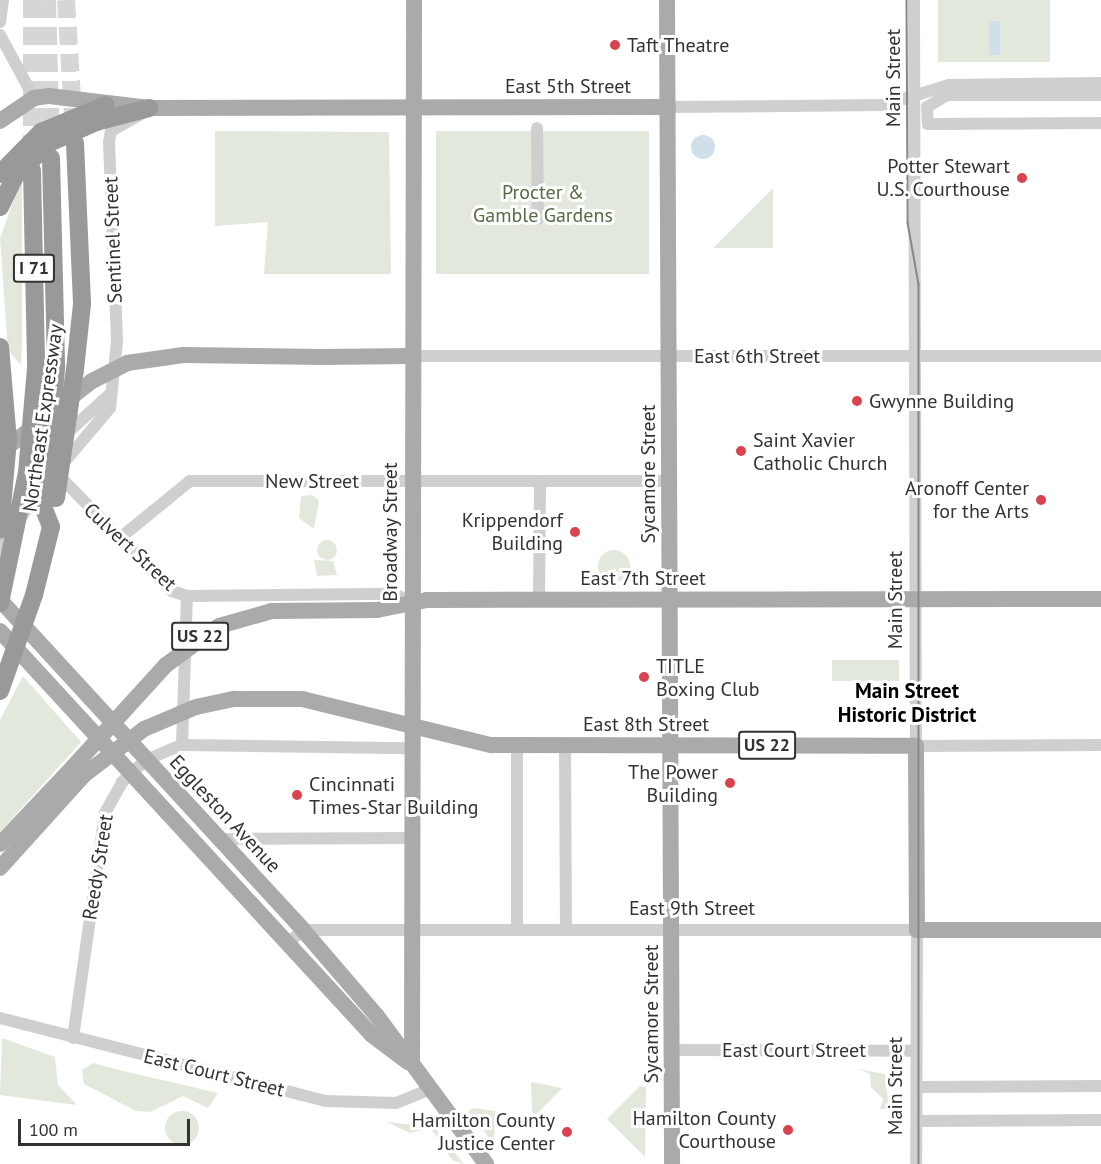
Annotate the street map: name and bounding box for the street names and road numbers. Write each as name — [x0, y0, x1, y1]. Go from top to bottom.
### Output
street label: Main Street — [881, 29, 905, 127]
street label: East 5th Street — [505, 74, 631, 98]
street label: Sentinel Street — [99, 176, 127, 304]
road number: I 71 — [12, 253, 57, 283]
street label: Northeast Expressway — [18, 323, 68, 513]
street label: East 6th Street — [694, 344, 820, 368]
street label: Sycamore Street — [636, 405, 660, 543]
street label: Broadway Street — [378, 462, 402, 602]
street label: New Street — [265, 469, 359, 493]
street label: Culvert Street — [79, 498, 181, 596]
street label: Main Street — [883, 551, 907, 649]
street label: East 7th Street — [580, 566, 706, 590]
road number: US 22 — [170, 621, 230, 651]
street label: East 8th Street — [583, 712, 709, 736]
road number: US 22 — [737, 730, 797, 760]
street label: Eggleston Avenue — [164, 750, 286, 878]
street label: Reedy Street — [78, 812, 118, 922]
street label: East 9th Street — [629, 896, 755, 920]
street label: Sycamore Street — [639, 945, 663, 1083]
street label: Main Street — [883, 1037, 907, 1135]
street label: East Court Street — [722, 1038, 866, 1062]
street label: East Court Street — [141, 1044, 287, 1102]

